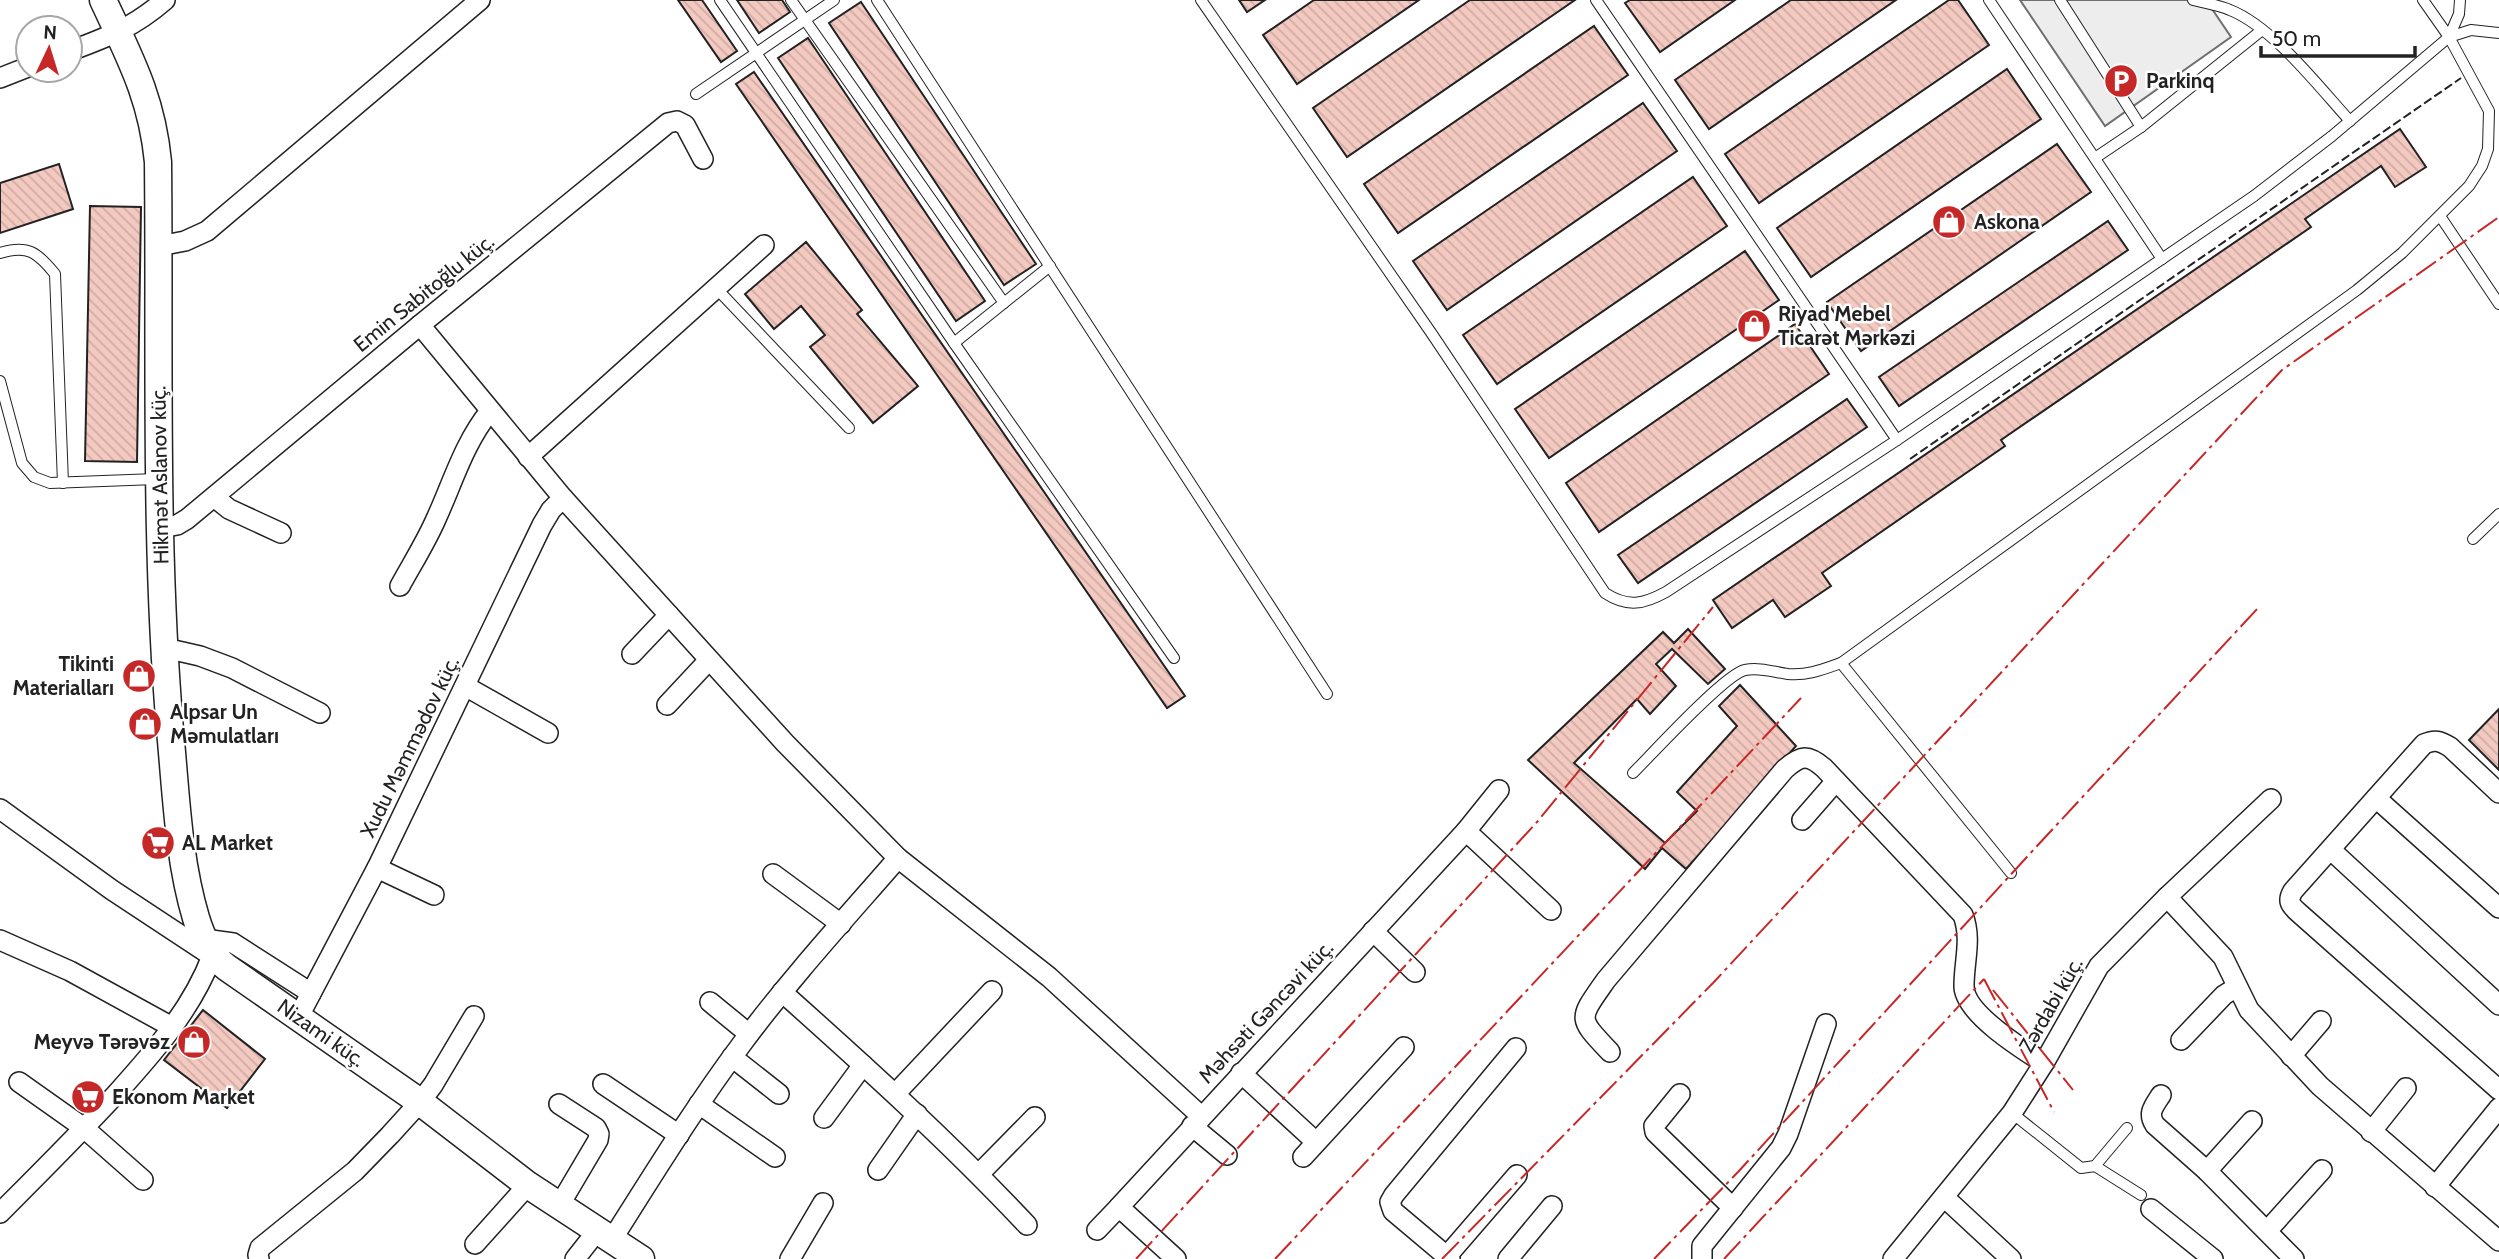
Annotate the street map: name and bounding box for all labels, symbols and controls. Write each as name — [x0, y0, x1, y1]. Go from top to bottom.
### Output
north arrow — [14, 14, 84, 84]
scale bar — [2261, 14, 2415, 58]
text: N — [43, 21, 58, 44]
text: 50 m — [2272, 26, 2321, 51]
parking icon: Parkinq — [2102, 62, 2140, 100]
place label: Parkinq — [2146, 68, 2214, 93]
shop icon: Askona — [1930, 203, 1968, 241]
place label: Askona — [1974, 209, 2040, 234]
street label: Emin Sabitoğlu küç. — [349, 228, 499, 357]
place label: Riyad Mebel Ticarət Mərkəzi — [1778, 301, 1915, 350]
shop icon: Riyad Mebel Ticarət Mərkəzi — [1735, 307, 1773, 345]
street label: Hikmət Aslanov küç. — [145, 385, 174, 565]
place label: Tikinti Materialları — [12, 651, 114, 700]
street label: Xudu Məmmədov küç. — [355, 652, 464, 841]
shop icon: Tikinti Materialları — [120, 657, 158, 695]
place label: Alpsar Un Məmulatları — [170, 699, 279, 748]
shop icon: Alpsar Un Məmulatları — [126, 705, 164, 743]
supermarket icon: AL Market — [139, 824, 177, 862]
place label: AL Market — [182, 830, 273, 855]
street label: Məhsəti Gəncəvi küç. — [1193, 935, 1338, 1088]
street label: Zərdabi küç. — [2013, 953, 2088, 1057]
street label: Nizami küç. — [273, 993, 370, 1072]
shop icon: Meyvə Tərəvəz — [175, 1023, 213, 1061]
place label: Meyvə Tərəvəz — [34, 1029, 170, 1054]
supermarket icon: Ekonom Market — [69, 1078, 107, 1116]
place label: Ekonom Market — [112, 1084, 255, 1109]

